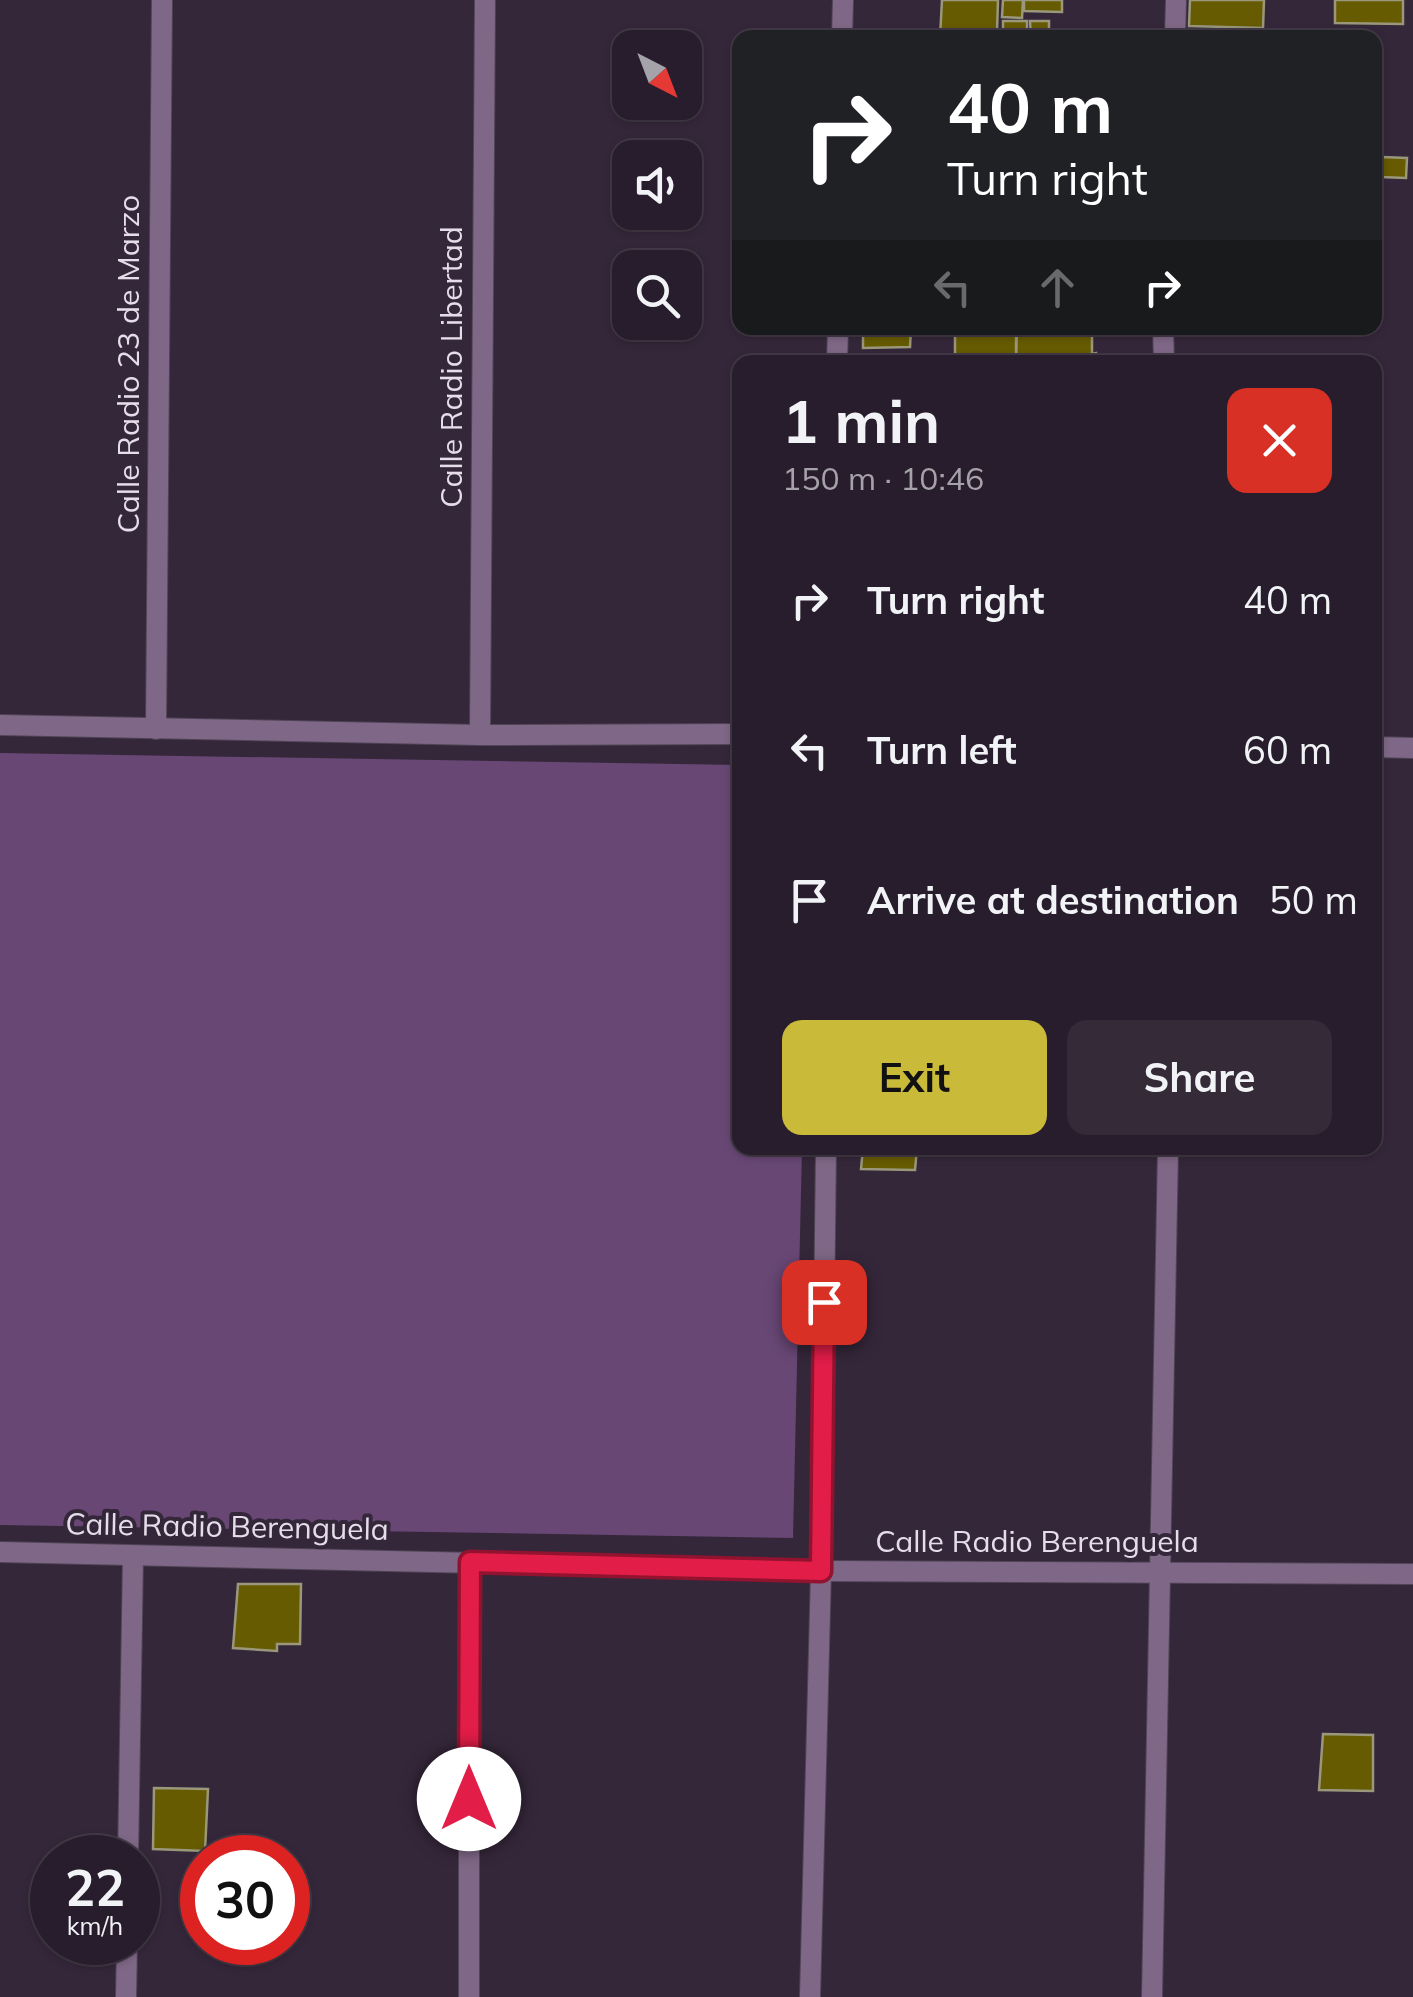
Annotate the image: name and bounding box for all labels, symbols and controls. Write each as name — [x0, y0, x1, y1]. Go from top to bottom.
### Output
north arrow — [612, 30, 702, 120]
map controls — [612, 30, 702, 340]
text: 40 m — [947, 63, 1113, 151]
icon: right — [782, 70, 912, 200]
button: sound — [612, 140, 702, 230]
text: Turn right — [947, 150, 1148, 206]
street label: Calle Radio 23 de Marzo — [109, 195, 147, 533]
street label: Calle Radio Libertad — [432, 226, 470, 508]
button: search — [612, 250, 702, 340]
icon: left — [925, 260, 980, 315]
icon: ahead — [1030, 260, 1085, 315]
icon: right — [1135, 260, 1190, 315]
text: 1 min — [782, 383, 940, 458]
button: close — [1227, 388, 1332, 493]
text: 150 m · 10:46 — [782, 458, 984, 498]
icon: right — [782, 573, 837, 628]
text: Turn right — [867, 576, 1044, 624]
text: 40 m — [1243, 576, 1332, 624]
icon: left — [782, 723, 837, 778]
text: Turn left — [867, 726, 1017, 774]
text: 60 m — [1243, 726, 1332, 774]
icon: arrive — [782, 873, 837, 928]
text: Arrive at destination — [867, 876, 1239, 924]
text: 50 m — [1269, 876, 1358, 924]
button: Exit — [782, 1020, 1047, 1135]
button: Share — [1067, 1020, 1332, 1135]
pin — [782, 1260, 867, 1345]
icon: arrive — [797, 1275, 852, 1330]
street label: Calle Radio Berenguela — [65, 1504, 389, 1548]
street label: Calle Radio Berenguela — [875, 1522, 1199, 1560]
position arrow — [417, 1747, 521, 1851]
speed limit sign: 30 — [180, 1835, 310, 1965]
text: 22 — [65, 1856, 125, 1919]
text: km/h — [67, 1910, 123, 1941]

